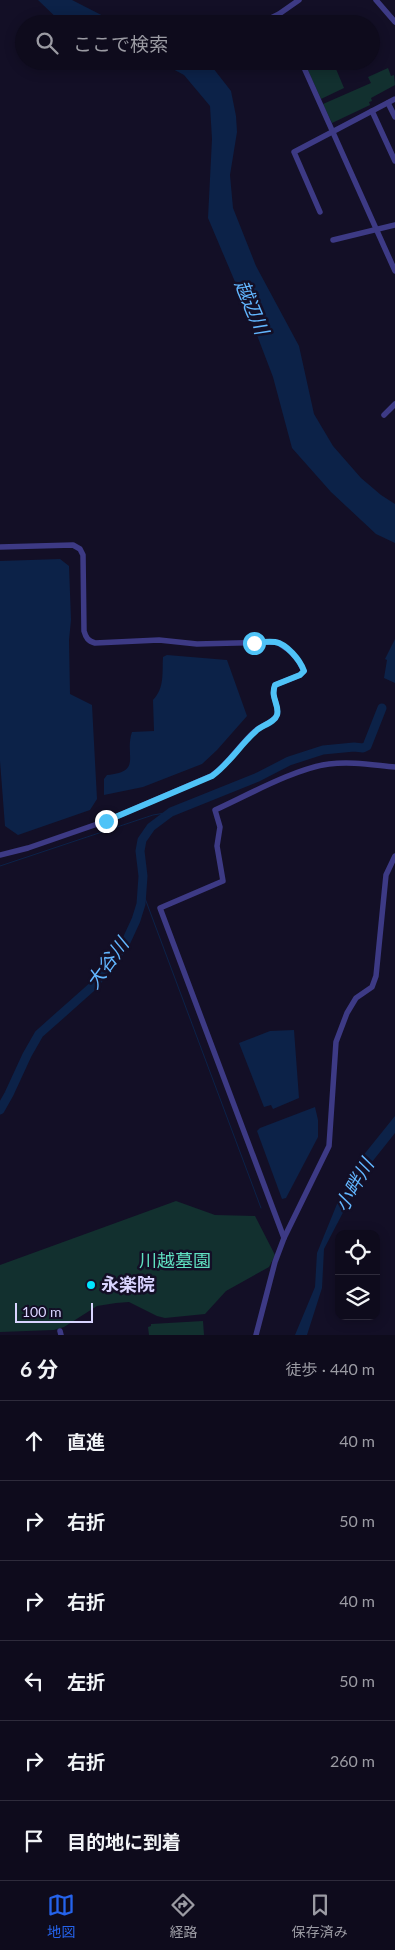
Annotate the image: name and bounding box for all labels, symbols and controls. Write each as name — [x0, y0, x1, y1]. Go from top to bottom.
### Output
search box — [15, 15, 380, 70]
icon: search — [33, 29, 61, 57]
text: ここで検索 — [73, 32, 168, 55]
water label: 越辺川 — [231, 276, 275, 339]
route start — [243, 632, 266, 655]
route end — [95, 810, 118, 833]
water label: 大谷川 — [81, 931, 134, 993]
water label: 小畔川 — [329, 1153, 379, 1215]
map controls — [335, 1230, 380, 1320]
button: locate — [335, 1230, 380, 1275]
park label: 川越墓園 — [139, 1249, 211, 1271]
place label: 永楽院 — [101, 1273, 155, 1295]
button: layers — [335, 1275, 380, 1320]
marker: 永楽院 — [85, 1279, 97, 1291]
scale bar — [15, 1300, 92, 1323]
text: 100 m — [22, 1303, 61, 1320]
text: 6 分 — [20, 1356, 58, 1381]
text: 徒歩 · 440 m — [286, 1359, 375, 1378]
icon: ahead — [20, 1427, 48, 1455]
text: 直進 — [67, 1430, 105, 1453]
text: 40 m — [339, 1431, 375, 1450]
icon: right — [20, 1507, 48, 1535]
text: 右折 — [67, 1510, 105, 1533]
text: 50 m — [339, 1511, 375, 1530]
icon: right — [20, 1587, 48, 1615]
text: 右折 — [67, 1590, 105, 1613]
text: 40 m — [339, 1591, 375, 1610]
icon: left — [20, 1667, 48, 1695]
text: 左折 — [67, 1670, 105, 1693]
text: 50 m — [339, 1671, 375, 1690]
icon: right — [20, 1747, 48, 1775]
text: 右折 — [67, 1750, 105, 1773]
text: 260 m — [330, 1751, 375, 1770]
icon: arrive — [20, 1827, 48, 1855]
text: 目的地に到着 — [67, 1830, 181, 1853]
tab: 地図 — [47, 1891, 75, 1941]
tab: 経路 — [169, 1891, 197, 1941]
tab: 保存済み — [292, 1891, 348, 1941]

